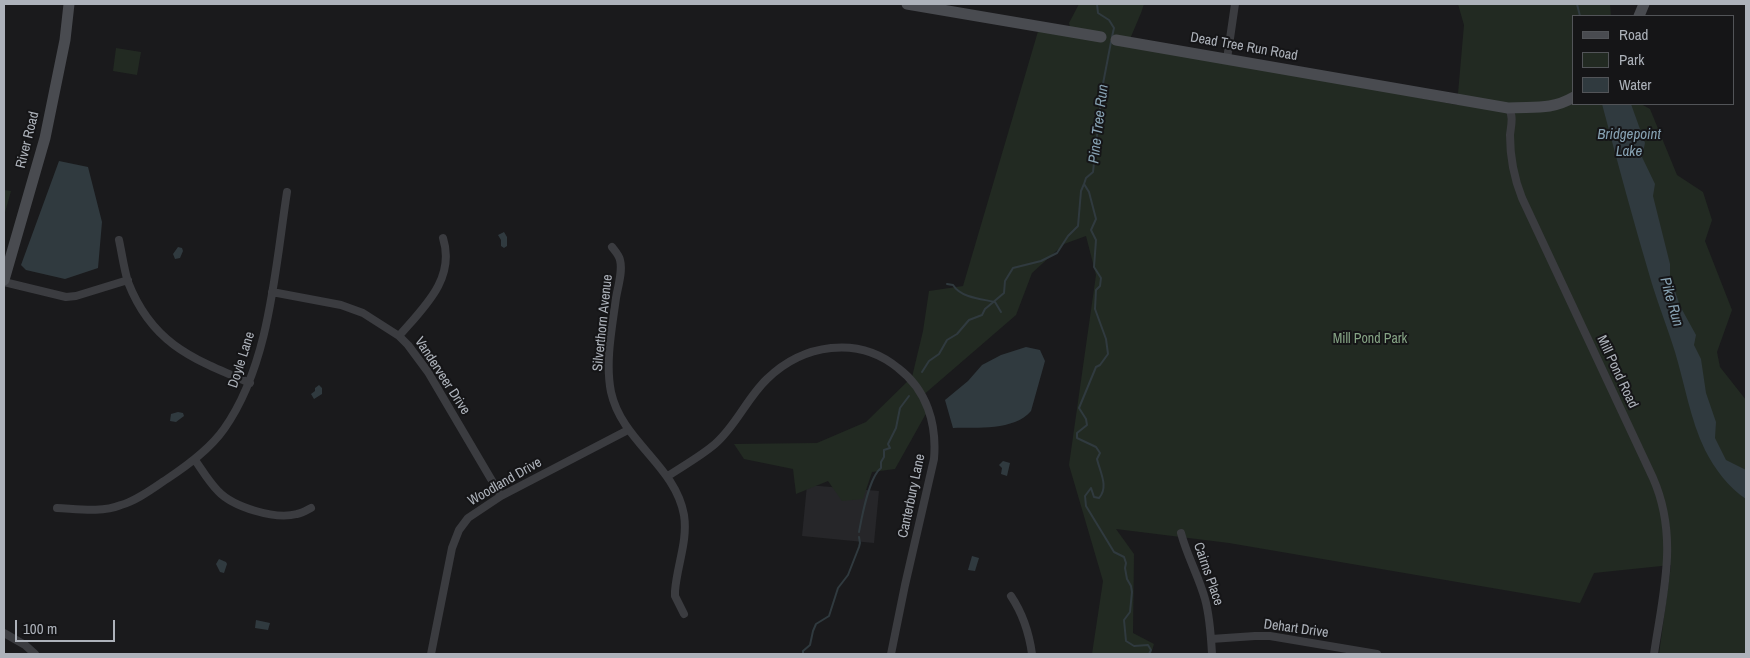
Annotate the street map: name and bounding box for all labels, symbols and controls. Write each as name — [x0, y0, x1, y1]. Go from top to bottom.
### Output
legend — [1572, 15, 1735, 105]
text: Road — [1619, 24, 1648, 45]
street label: Dead Tree Run Road — [1189, 29, 1299, 65]
text: Park — [1619, 49, 1644, 70]
text: Water — [1619, 74, 1651, 95]
water label: Pine Tree Run — [1085, 83, 1113, 165]
street label: River Road — [13, 110, 43, 170]
water label: Bridgepoint Lake — [1597, 126, 1661, 161]
street label: Silverthorn Avenue — [590, 274, 616, 372]
water label: Pike Run — [1655, 275, 1687, 329]
street label: Doyle Lane — [225, 330, 259, 390]
park label: Mill Pond Park — [1333, 331, 1407, 347]
street label: Mill Pond Road — [1593, 333, 1641, 411]
street label: Vanderveer Drive — [411, 334, 473, 418]
street label: Canterbury Lane — [895, 452, 929, 540]
street label: Woodland Drive — [465, 454, 545, 510]
street label: Cairns Place — [1189, 540, 1227, 608]
scale bar — [18, 610, 118, 642]
street label: Dehart Drive — [1263, 616, 1329, 642]
text: 100 m — [23, 618, 57, 639]

